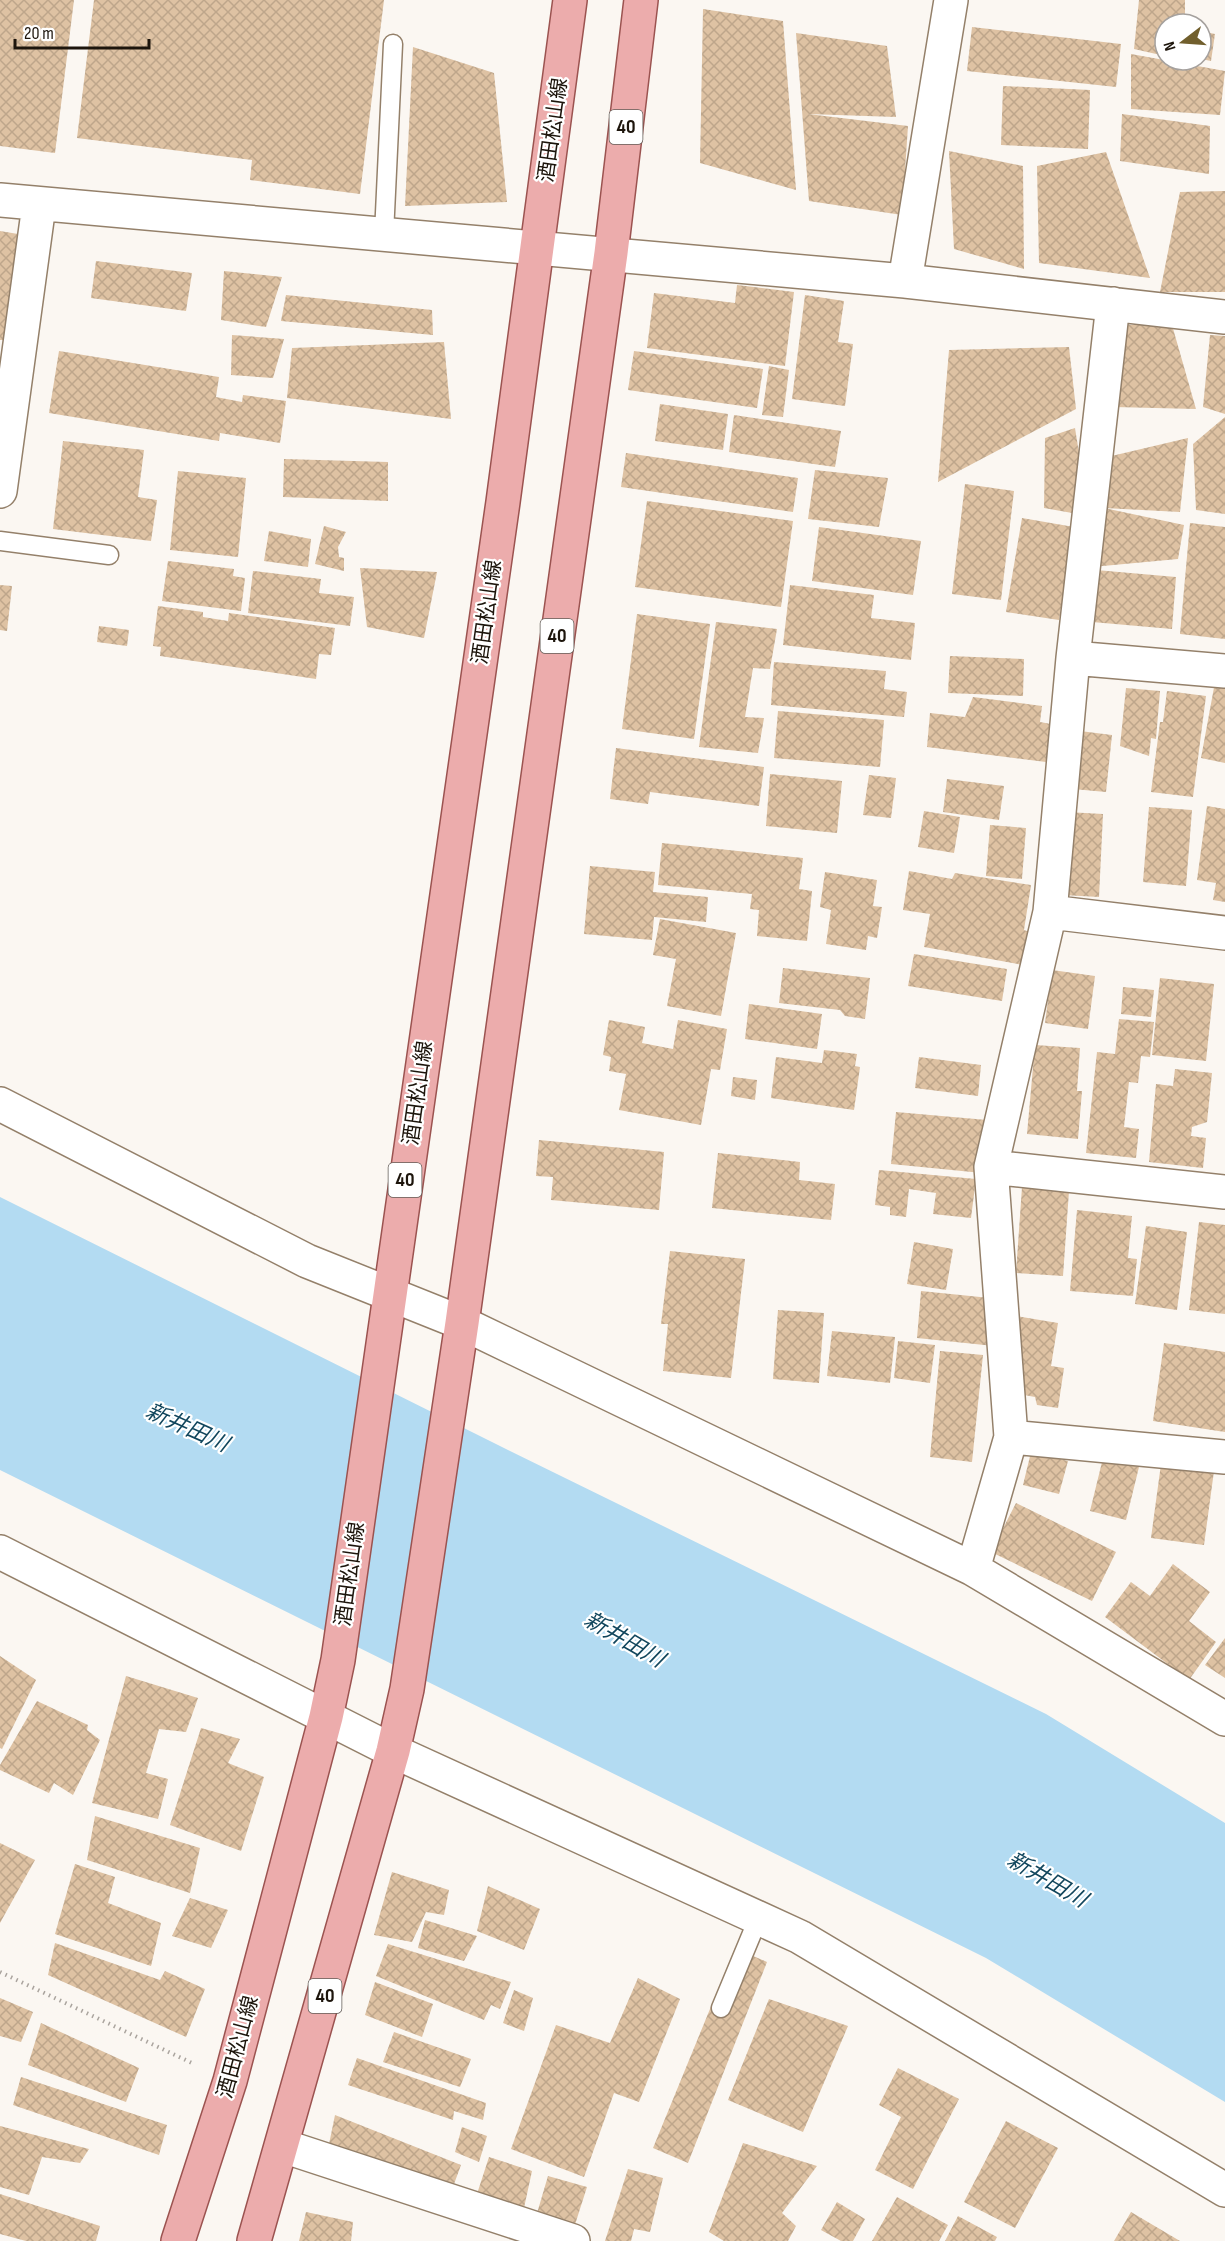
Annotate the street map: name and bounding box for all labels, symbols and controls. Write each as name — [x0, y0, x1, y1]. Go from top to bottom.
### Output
scale bar — [15, 12, 148, 50]
north arrow — [1153, 12, 1213, 72]
text: 20 m — [24, 23, 54, 44]
text: N — [1160, 39, 1180, 53]
street label: 酒田松山線 — [533, 76, 573, 184]
road number: 40 — [610, 110, 642, 144]
street label: 酒田松山線 — [467, 558, 507, 666]
road number: 40 — [540, 619, 574, 653]
street label: 酒田松山線 — [398, 1039, 438, 1147]
road number: 40 — [388, 1163, 422, 1197]
water label: 新井田川 — [141, 1398, 235, 1459]
street label: 酒田松山線 — [330, 1520, 370, 1628]
water label: 新井田川 — [579, 1606, 671, 1675]
water label: 新井田川 — [1002, 1846, 1094, 1915]
road number: 40 — [308, 1979, 342, 2013]
street label: 酒田松山線 — [212, 1993, 264, 2101]

